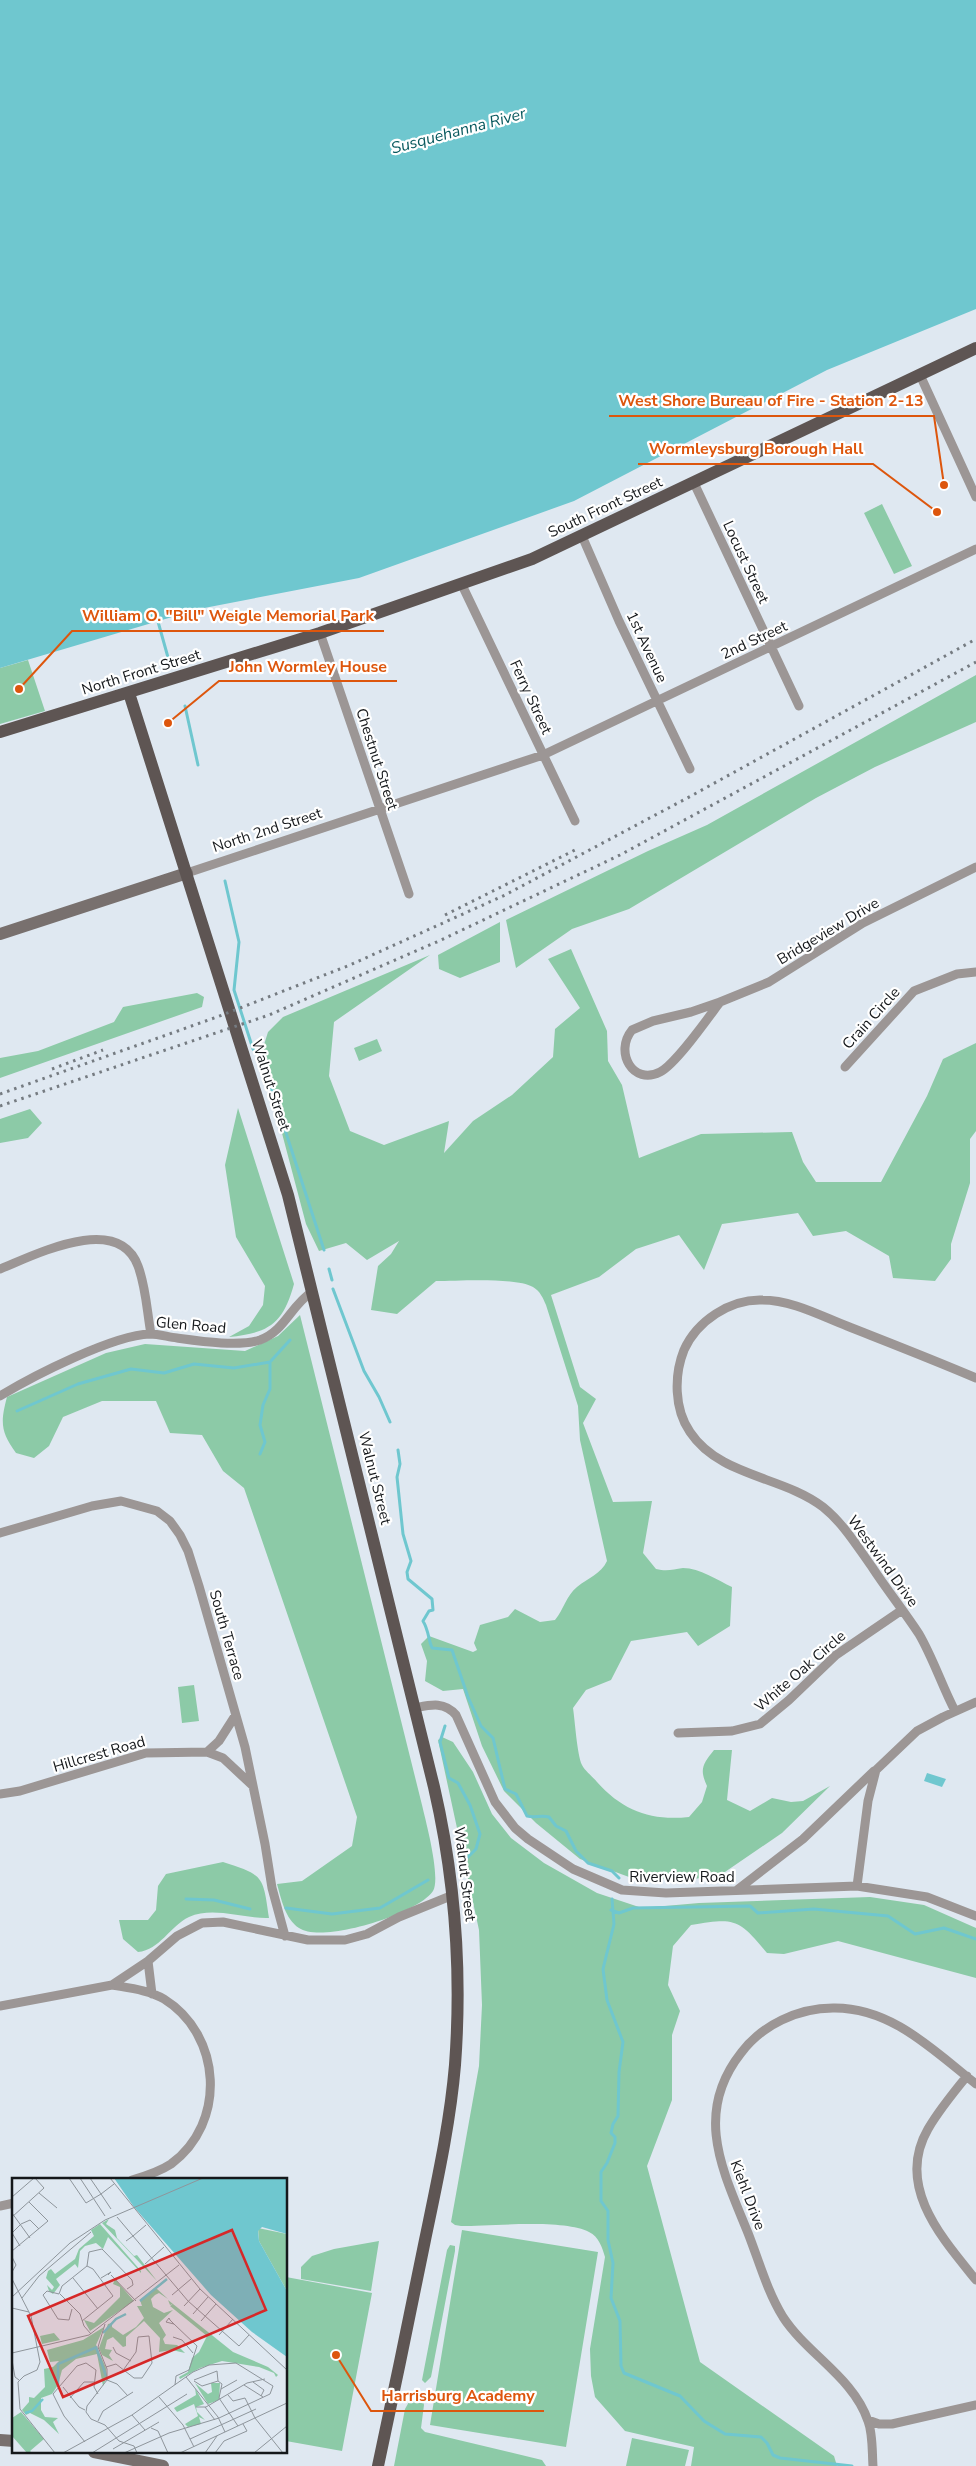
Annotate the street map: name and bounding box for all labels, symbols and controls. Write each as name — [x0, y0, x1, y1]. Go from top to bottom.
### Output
water label: Susquehanna River — [389, 102, 529, 160]
callout: West Shore Bureau of Fire - Station 2-13 — [609, 385, 934, 416]
text: West Shore Bureau of Fire - Station 2-13 — [618, 390, 924, 412]
callout: Wormleysburg Borough Hall — [638, 433, 873, 464]
text: Wormleysburg Borough Hall — [649, 438, 863, 460]
street label: South Front Street — [545, 471, 666, 542]
street label: Locust Street — [718, 517, 774, 607]
callout: William O. "Bill" Weigle Memorial Park — [72, 600, 384, 631]
text: William O. "Bill" Weigle Memorial Park — [82, 605, 374, 627]
street label: 1st Avenue — [622, 608, 672, 686]
street label: 2nd Street — [718, 616, 791, 664]
street label: North Front Street — [79, 644, 203, 700]
callout: John Wormley House — [219, 650, 397, 681]
text: John Wormley House — [228, 656, 387, 678]
street label: Ferry Street — [505, 657, 557, 738]
street label: Chestnut Street — [351, 706, 403, 813]
street label: North 2nd Street — [210, 803, 325, 857]
street label: Bridgeview Drive — [773, 893, 883, 969]
street label: Crain Circle — [838, 983, 904, 1053]
street label: Walnut Street — [247, 1037, 295, 1134]
street label: Glen Road — [155, 1312, 227, 1338]
street label: Walnut Street — [354, 1429, 396, 1527]
street label: Westwind Drive — [843, 1511, 923, 1611]
street label: South Terrace — [205, 1588, 249, 1682]
street label: White Oak Circle — [750, 1626, 850, 1716]
street label: Hillcrest Road — [51, 1731, 147, 1777]
street label: Walnut Street — [449, 1826, 481, 1923]
street label: Riverview Road — [629, 1867, 735, 1887]
street label: Kiehl Drive — [726, 2157, 770, 2233]
inset map — [12, 2178, 288, 2454]
callout: Harrisburg Academy — [371, 2380, 544, 2411]
text: Harrisburg Academy — [381, 2385, 535, 2407]

